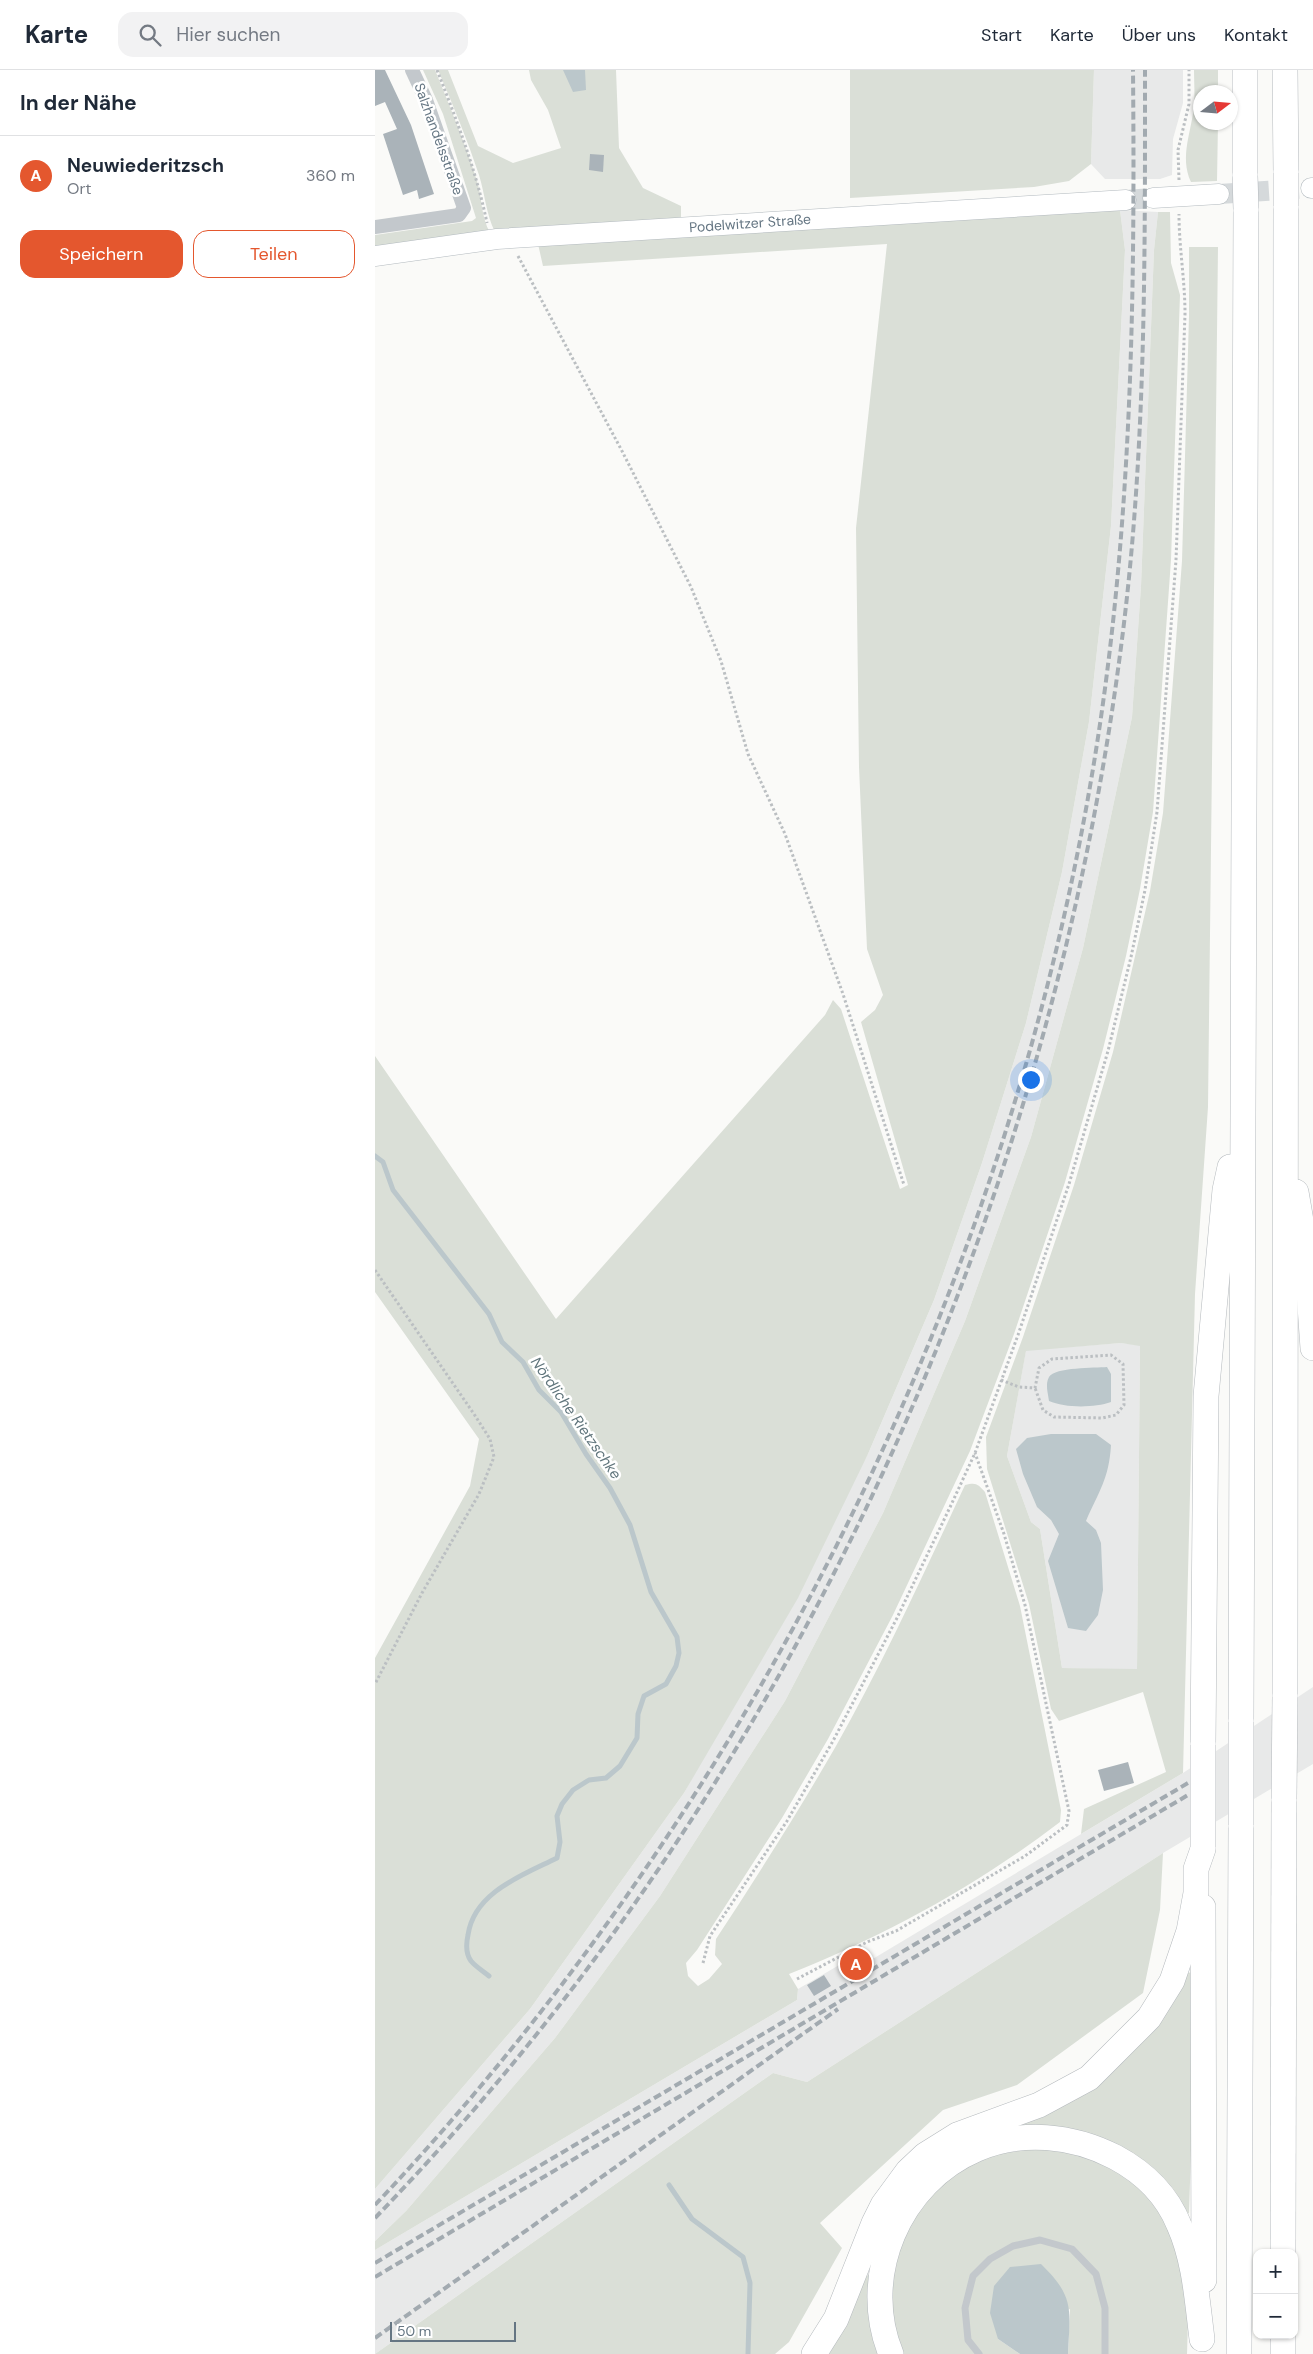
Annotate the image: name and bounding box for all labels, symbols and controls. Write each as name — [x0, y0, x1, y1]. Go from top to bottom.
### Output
search box — [118, 12, 468, 57]
text: Karte — [25, 19, 88, 50]
icon: search — [136, 21, 164, 49]
text: Hier suchen — [176, 22, 281, 47]
text: Start — [981, 23, 1022, 47]
text: Karte — [1050, 23, 1094, 47]
text: Über uns — [1122, 23, 1196, 47]
text: Kontakt — [1224, 23, 1288, 47]
street label: Salzhandelsstraße — [410, 81, 468, 197]
north arrow — [1193, 85, 1238, 130]
text: In der Nähe — [20, 89, 137, 117]
text: Neuwiederitzsch — [67, 153, 224, 178]
text: A — [30, 165, 42, 186]
text: 360 m — [306, 165, 355, 186]
text: Ort — [67, 178, 92, 199]
street label: Podelwitzer Straße — [688, 210, 812, 236]
button: Speichern — [20, 230, 183, 278]
button: Teilen — [193, 230, 355, 278]
your location — [1018, 1067, 1044, 1093]
water label: Nördliche Rietzschke — [526, 1353, 626, 1484]
pin: A — [840, 1945, 872, 1983]
map controls — [1253, 2249, 1298, 2339]
button: + — [1253, 2249, 1298, 2294]
button: − — [1253, 2294, 1298, 2339]
scale bar — [390, 2319, 516, 2342]
text: 50 m — [397, 2322, 431, 2340]

